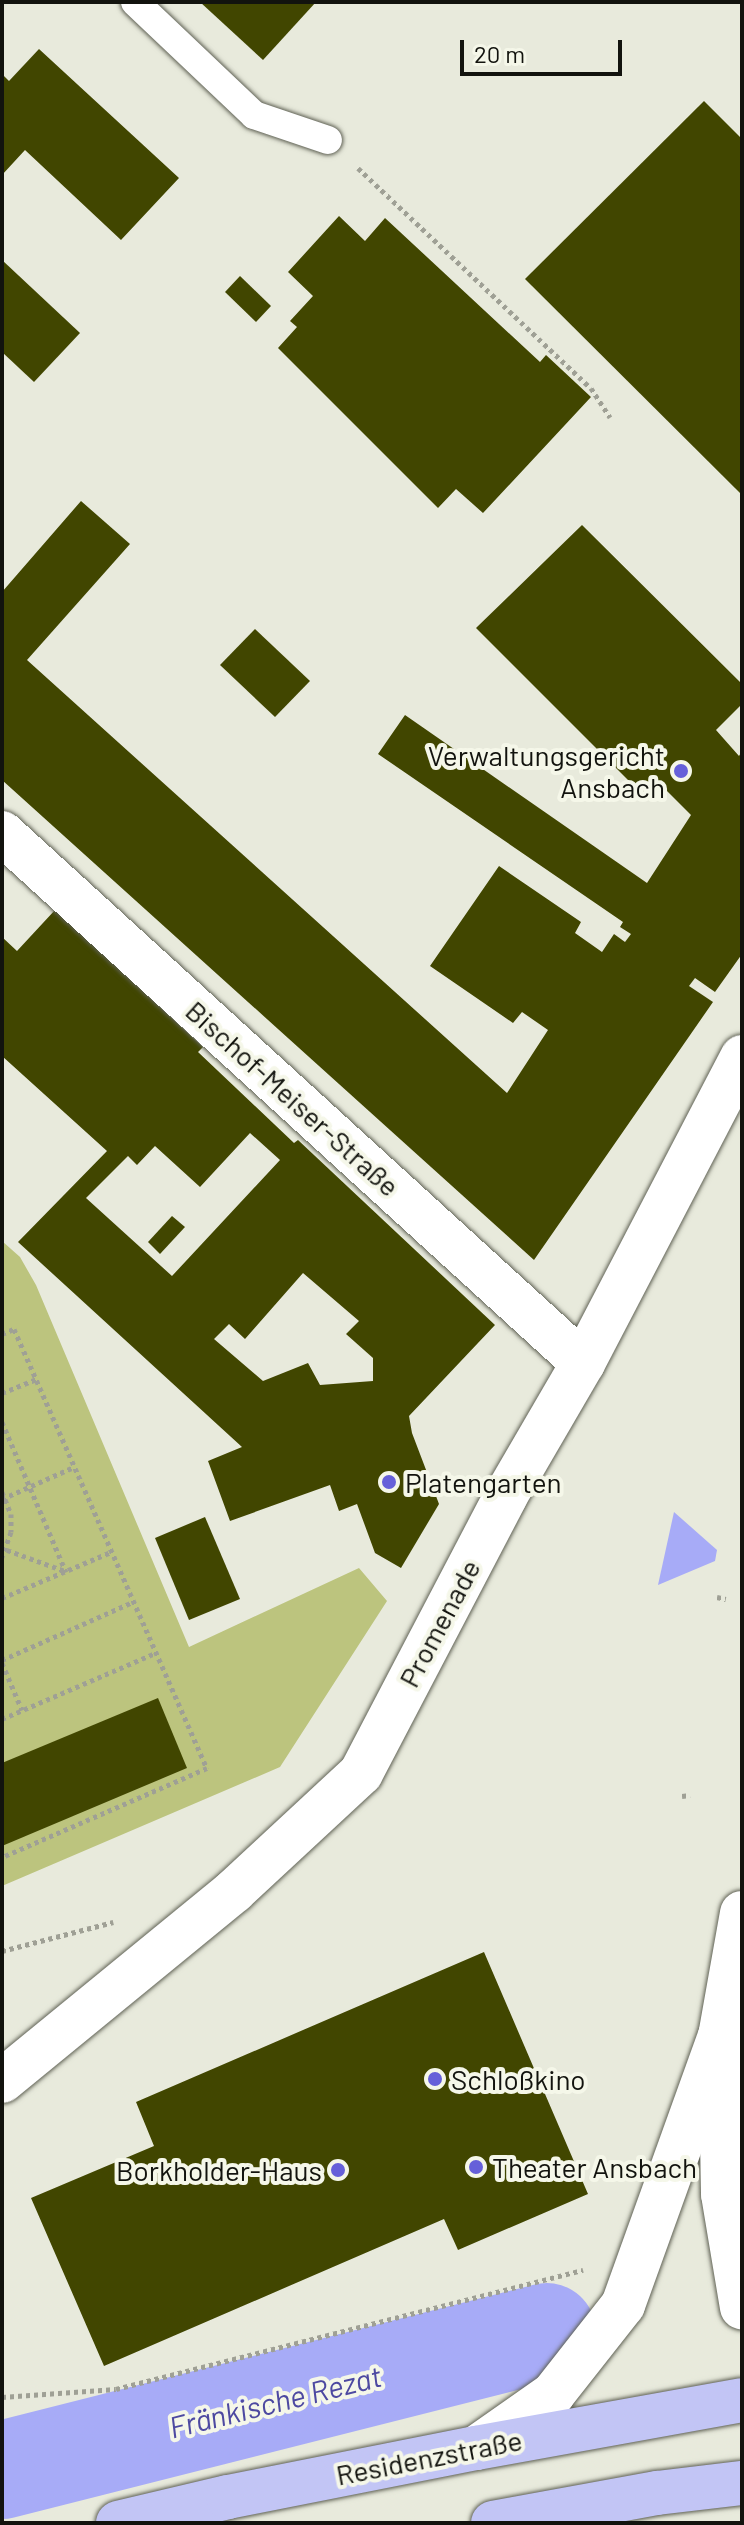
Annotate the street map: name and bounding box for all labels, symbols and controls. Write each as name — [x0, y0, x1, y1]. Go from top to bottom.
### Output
scale bar — [464, 24, 626, 74]
text: 20 m — [474, 39, 525, 68]
place label: Verwaltungsgericht Ansbach — [428, 738, 665, 804]
marker: Verwaltungsgericht Ansbach — [672, 762, 690, 780]
street label: Bischof-Meiser-Straße — [179, 993, 407, 1203]
place label: Platengarten — [405, 1465, 562, 1499]
marker: Platengarten — [380, 1473, 398, 1491]
street label: Promenade — [391, 1554, 487, 1692]
place label: Schloßkino — [451, 2062, 586, 2096]
marker: Schloßkino — [426, 2070, 444, 2088]
place label: Theater Ansbach — [492, 2150, 697, 2184]
place label: Borkholder-Haus — [116, 2153, 322, 2187]
marker: Theater Ansbach — [467, 2158, 485, 2176]
marker: Borkholder-Haus — [329, 2161, 347, 2179]
water label: Fränkische Rezat — [165, 2357, 385, 2445]
street label: Residenzstraße — [333, 2423, 525, 2491]

